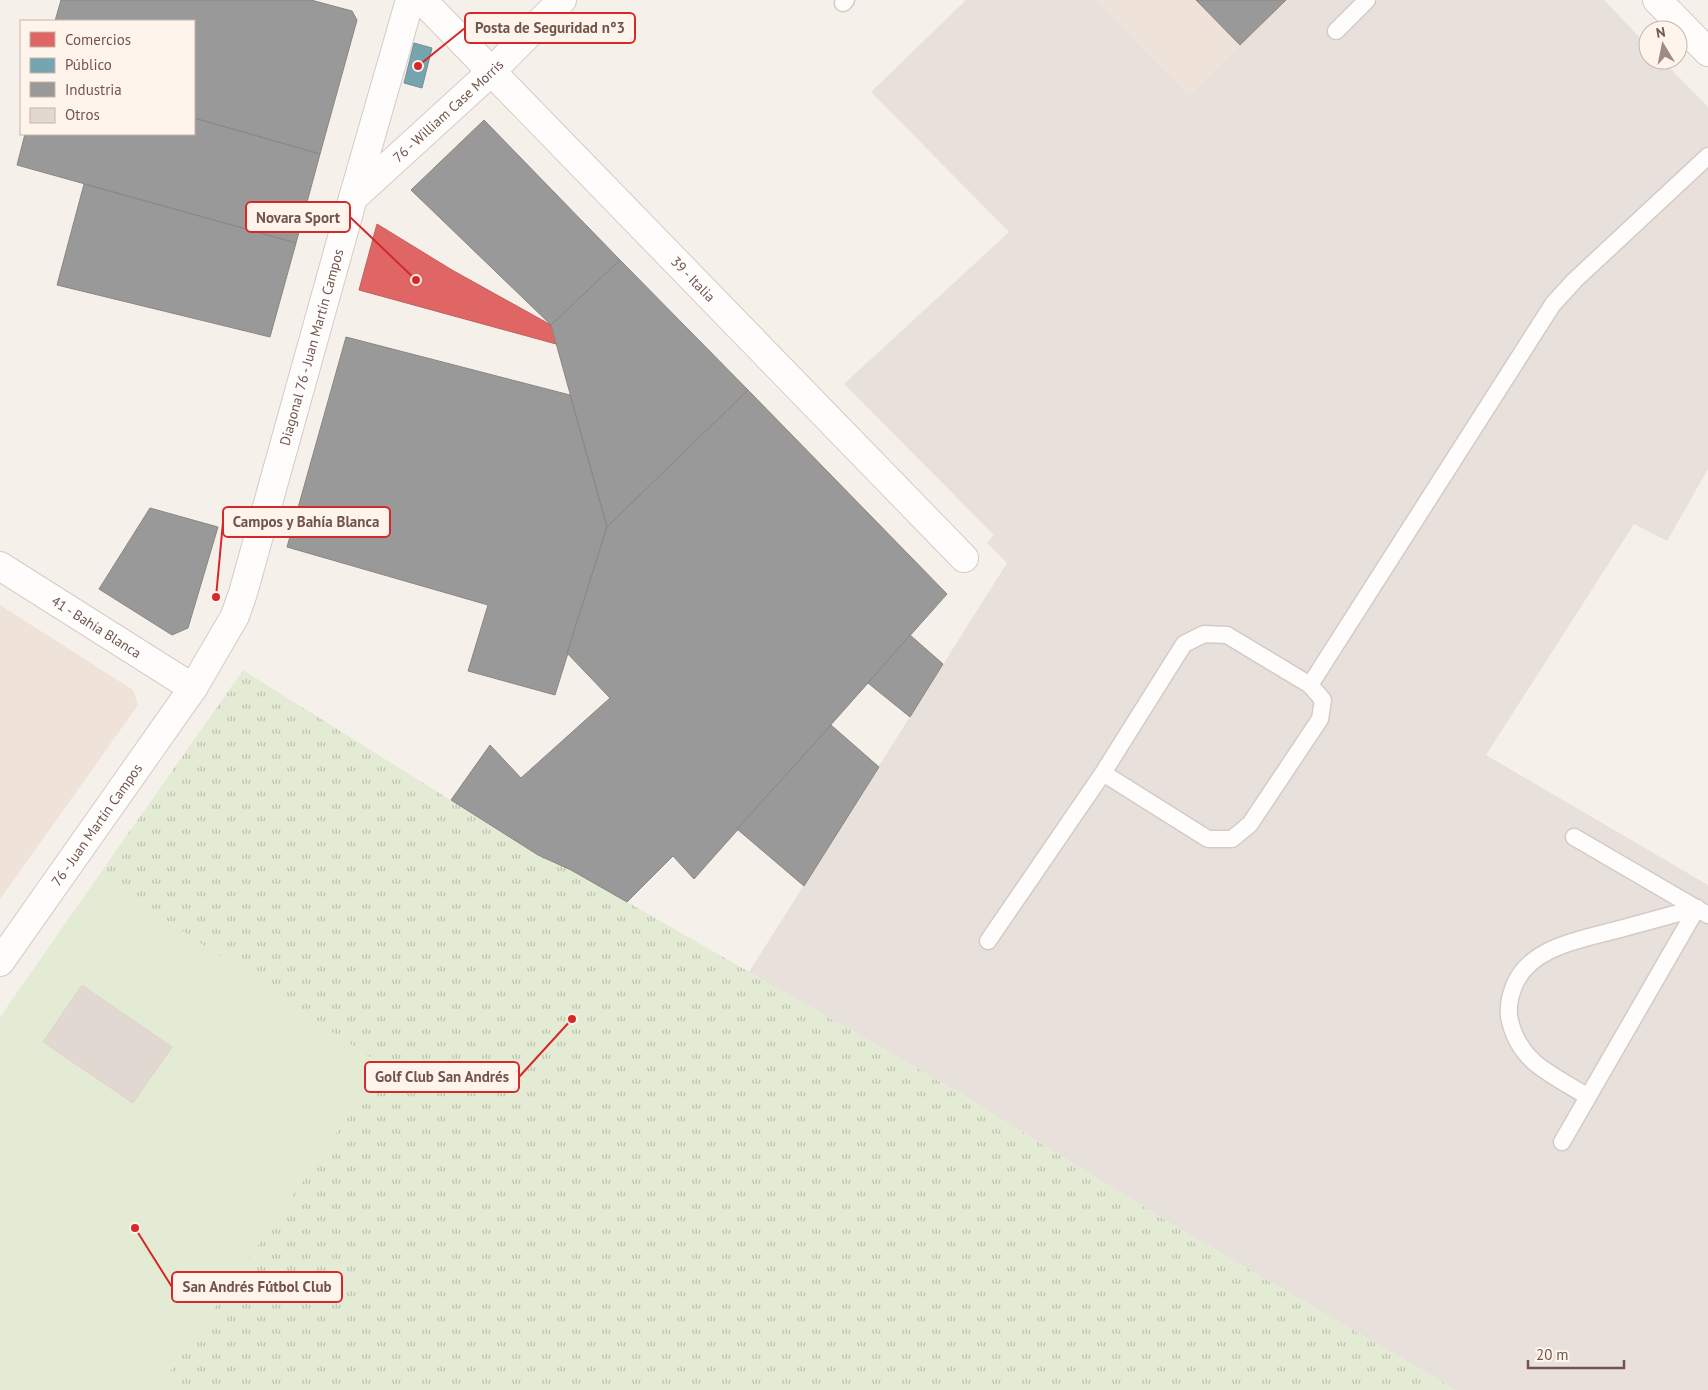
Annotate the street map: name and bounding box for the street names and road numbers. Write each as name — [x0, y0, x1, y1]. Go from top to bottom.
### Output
street label: 76 - William Case Morris — [389, 56, 507, 166]
street label: Diagonal 76 - Juan Martín Campos — [276, 247, 347, 448]
street label: 39 - Italia — [667, 253, 719, 305]
street label: 41 - Bahía Blanca — [48, 592, 145, 662]
street label: 76 - Juan Martín Campos — [47, 760, 146, 889]

